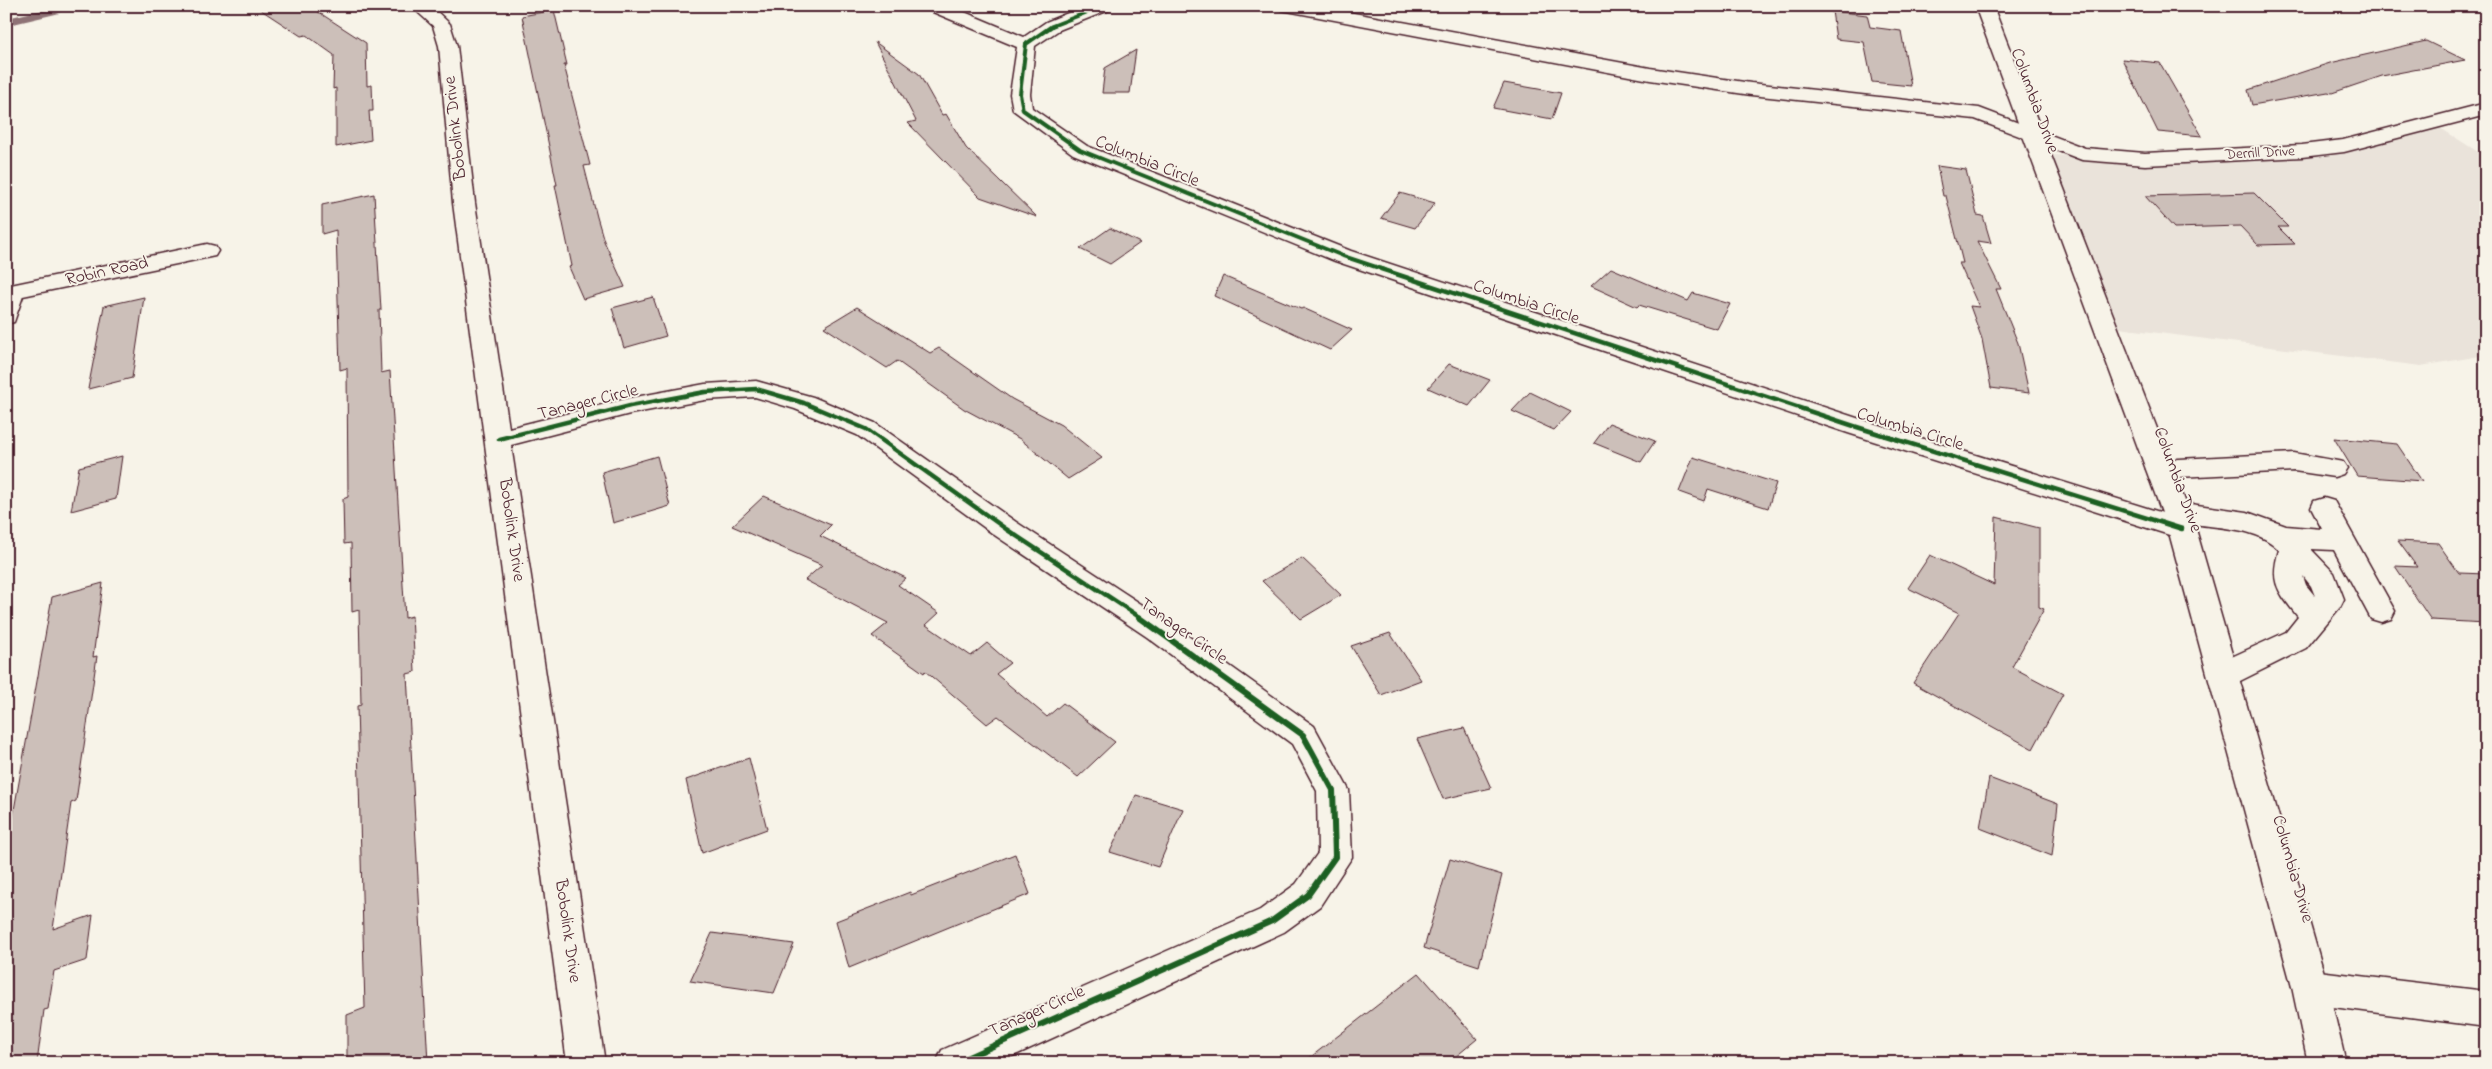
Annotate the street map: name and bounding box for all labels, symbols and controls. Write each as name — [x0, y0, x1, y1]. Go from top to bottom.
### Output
street label: Columbia Drive — [2003, 45, 2065, 158]
street label: Bobolink Drive — [438, 74, 474, 182]
street label: Columbia Circle — [1091, 129, 1204, 195]
street label: Derrill Drive — [2224, 140, 2296, 166]
street label: Robin Road — [63, 251, 151, 293]
street label: Columbia Circle — [1469, 274, 1584, 333]
street label: Tanager Circle — [535, 378, 642, 429]
street label: Columbia Circle — [1853, 401, 1968, 459]
street label: Columbia Drive — [2146, 424, 2208, 537]
street label: Bobolink Drive — [491, 476, 531, 584]
street label: Tanager Circle — [1133, 592, 1233, 673]
street label: Columbia Drive — [2264, 812, 2320, 927]
street label: Bobolink Drive — [547, 877, 587, 985]
street label: Tanager Circle — [985, 979, 1090, 1046]

